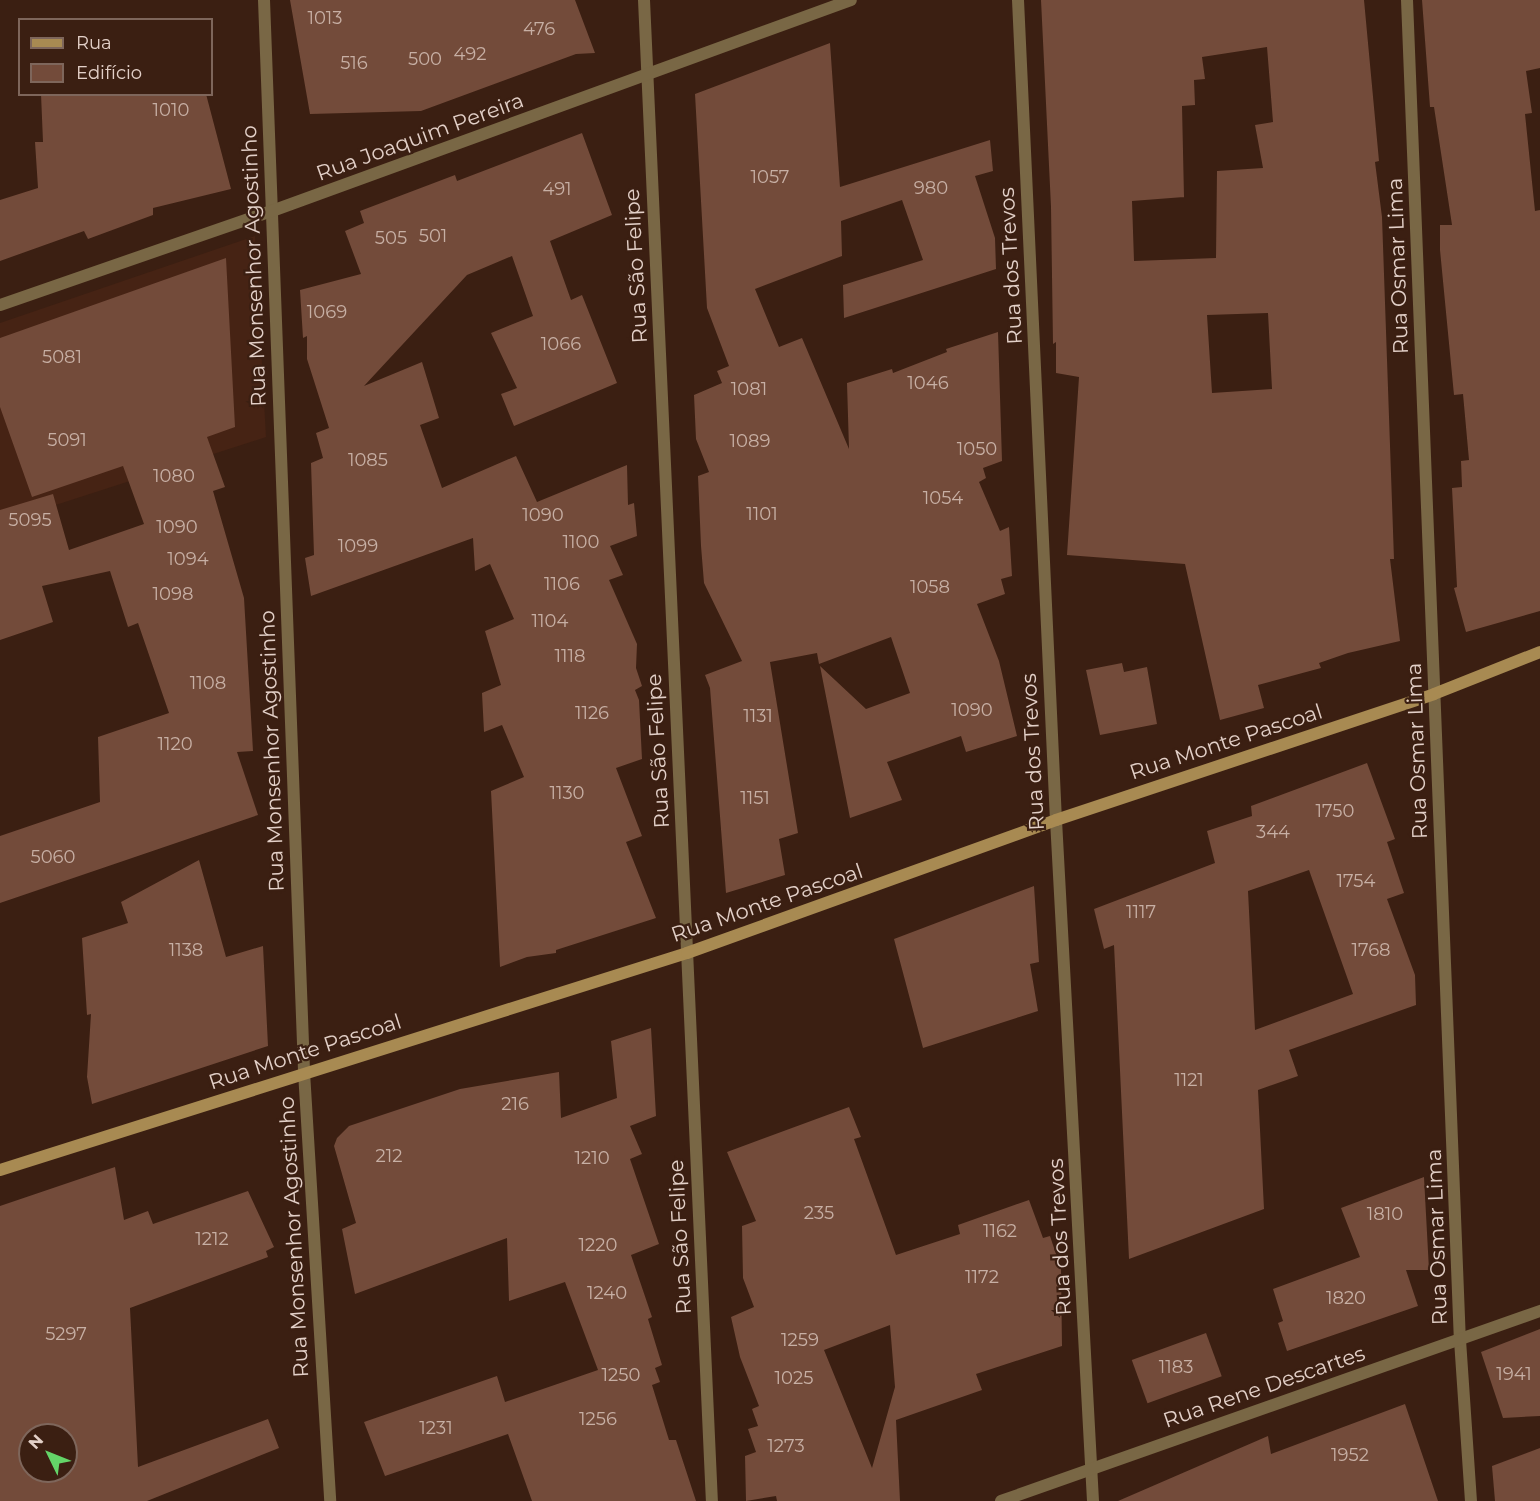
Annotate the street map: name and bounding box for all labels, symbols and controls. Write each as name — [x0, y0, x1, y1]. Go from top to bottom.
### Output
house number: 1013 — [307, 7, 343, 29]
legend — [18, 18, 213, 96]
house number: 476 — [523, 18, 555, 40]
text: Rua — [76, 32, 112, 54]
house number: 492 — [454, 43, 486, 65]
house number: 500 — [408, 48, 442, 70]
house number: 516 — [340, 52, 368, 74]
text: Edifício — [76, 62, 142, 84]
street label: Rua Joaquim Pereira — [313, 88, 527, 186]
house number: 1010 — [153, 99, 189, 121]
street label: Rua Monsenhor Agostinho — [236, 125, 272, 407]
house number: 1057 — [751, 166, 789, 188]
house number: 980 — [914, 177, 948, 199]
street label: Rua Osmar Lima — [1382, 177, 1414, 355]
house number: 491 — [542, 178, 572, 200]
street label: Rua dos Trevos — [994, 187, 1028, 345]
street label: Rua São Felipe — [619, 188, 653, 344]
house number: 501 — [419, 225, 447, 247]
house number: 505 — [375, 227, 407, 249]
house number: 1069 — [307, 301, 347, 323]
house number: 1066 — [541, 333, 581, 355]
house number: 5081 — [42, 346, 82, 368]
house number: 1046 — [907, 372, 949, 394]
house number: 1081 — [731, 378, 767, 400]
house number: 5091 — [47, 429, 87, 451]
house number: 1089 — [730, 430, 770, 452]
house number: 1050 — [957, 438, 997, 460]
house number: 1085 — [348, 449, 388, 471]
house number: 1080 — [153, 465, 195, 487]
house number: 1054 — [923, 487, 963, 509]
house number: 1101 — [746, 503, 778, 525]
house number: 1090 — [522, 504, 564, 526]
house number: 5095 — [8, 509, 52, 531]
house number: 1090 — [156, 516, 198, 538]
house number: 1100 — [563, 531, 599, 553]
house number: 1099 — [338, 535, 378, 557]
house number: 1094 — [167, 548, 209, 570]
house number: 1106 — [544, 573, 580, 595]
house number: 1058 — [910, 576, 950, 598]
house number: 1098 — [153, 583, 193, 605]
street label: Rua Monsenhor Agostinho — [254, 610, 290, 892]
house number: 1104 — [532, 610, 568, 632]
house number: 1118 — [555, 645, 585, 667]
street label: Rua Osmar Lima — [1401, 662, 1433, 840]
house number: 1108 — [190, 672, 226, 694]
street label: Rua São Felipe — [641, 673, 675, 829]
street label: Rua dos Trevos — [1016, 673, 1050, 831]
house number: 1090 — [951, 699, 993, 721]
street label: Rua Monte Pascoal — [1126, 699, 1326, 785]
house number: 1126 — [575, 702, 609, 724]
house number: 1131 — [743, 705, 773, 727]
house number: 1120 — [157, 733, 193, 755]
house number: 1130 — [549, 782, 585, 804]
house number: 1151 — [740, 787, 770, 809]
house number: 1750 — [1316, 800, 1354, 822]
house number: 344 — [1256, 821, 1290, 843]
house number: 5060 — [31, 846, 75, 868]
street label: Rua Monte Pascoal — [668, 858, 866, 948]
house number: 1754 — [1337, 870, 1375, 892]
house number: 1117 — [1126, 901, 1156, 923]
house number: 1138 — [169, 939, 203, 961]
house number: 1768 — [1351, 939, 1391, 961]
street label: Rua Monte Pascoal — [205, 1009, 405, 1095]
house number: 1121 — [1174, 1069, 1204, 1091]
house number: 216 — [501, 1093, 529, 1115]
street label: Rua Monsenhor Agostinho — [274, 1096, 314, 1378]
house number: 212 — [376, 1145, 402, 1167]
house number: 1210 — [574, 1147, 610, 1169]
street label: Rua Osmar Lima — [1421, 1148, 1453, 1326]
street label: Rua dos Trevos — [1043, 1158, 1077, 1316]
street label: Rua São Felipe — [663, 1159, 697, 1315]
house number: 235 — [804, 1202, 834, 1224]
house number: 1810 — [1367, 1203, 1403, 1225]
house number: 1162 — [983, 1220, 1017, 1242]
house number: 1212 — [195, 1228, 229, 1250]
house number: 1220 — [579, 1234, 617, 1256]
house number: 1172 — [965, 1266, 999, 1288]
house number: 1240 — [587, 1282, 627, 1304]
house number: 1820 — [1326, 1287, 1366, 1309]
house number: 5297 — [45, 1323, 87, 1345]
house number: 1259 — [781, 1329, 819, 1351]
street label: Rua Rene Descartes — [1160, 1341, 1368, 1433]
house number: 1183 — [1159, 1356, 1193, 1378]
house number: 1941 — [1496, 1363, 1532, 1385]
house number: 1250 — [602, 1364, 640, 1386]
house number: 1025 — [775, 1367, 813, 1389]
house number: 1256 — [579, 1408, 617, 1430]
house number: 1231 — [419, 1417, 453, 1439]
north arrow — [18, 1423, 78, 1483]
text: N — [25, 1431, 47, 1453]
house number: 1273 — [767, 1435, 805, 1457]
house number: 1952 — [1331, 1444, 1369, 1466]

